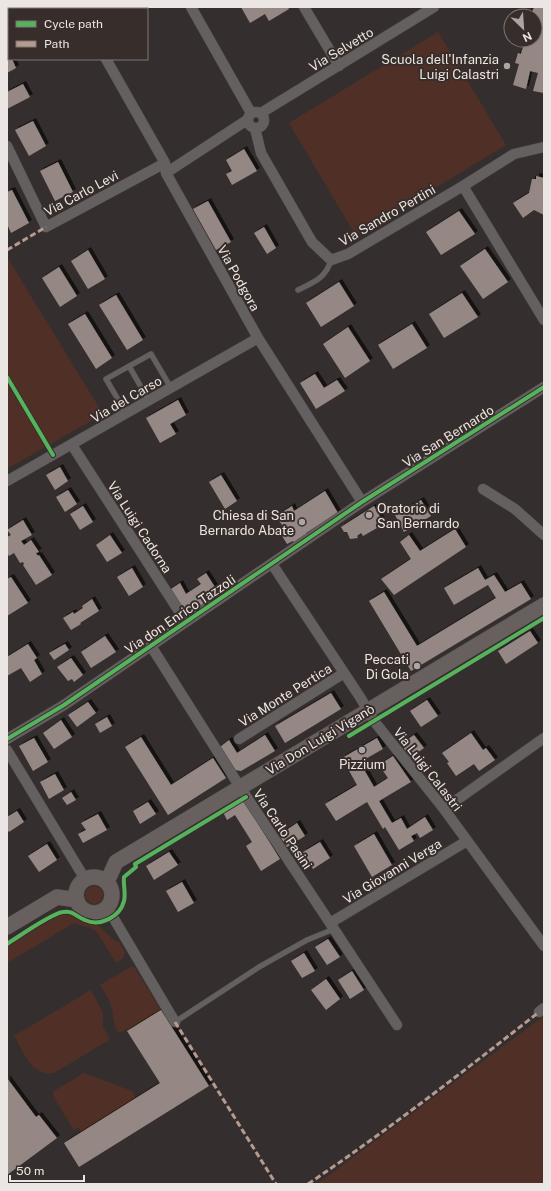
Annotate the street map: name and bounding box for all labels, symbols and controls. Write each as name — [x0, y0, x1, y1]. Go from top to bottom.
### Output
legend — [8, 8, 148, 60]
north arrow — [503, 8, 543, 48]
text: Cycle path — [44, 17, 103, 31]
street label: Via Selvetto — [306, 24, 376, 74]
text: N — [521, 30, 534, 44]
text: Path — [44, 37, 70, 51]
place label: Scuola dell'Infanzia Luigi Calastri — [381, 52, 499, 82]
marker: Scuola dell'Infanzia Luigi Calastri — [502, 61, 512, 71]
street label: Via Carlo Levi — [42, 168, 121, 219]
street label: Via Sandro Pertini — [337, 182, 438, 249]
street label: Via Podgora — [214, 243, 263, 314]
street label: Via del Carso — [88, 373, 164, 426]
street label: Via San Bernardo — [400, 402, 497, 471]
street label: Via Luigi Cadorna — [104, 479, 175, 576]
place label: Oratorio di San Bernardo — [377, 501, 459, 531]
place label: Chiesa di San Bernardo Abate — [199, 508, 294, 538]
marker: Oratorio di San Bernardo — [364, 510, 374, 520]
marker: Chiesa di San Bernardo Abate — [297, 517, 307, 527]
street label: Via don Enrico Tazzoli — [122, 572, 238, 657]
place label: Peccati Di Gola — [364, 652, 409, 682]
street label: Via Monte Pertica — [236, 661, 334, 730]
marker: Peccati Di Gola — [412, 661, 422, 671]
street label: Via Don Luigi Viganò — [263, 701, 377, 778]
street label: Via Luigi Calastri — [390, 725, 465, 814]
marker: Pizzium — [357, 745, 367, 755]
place label: Pizzium — [339, 757, 385, 772]
street label: Via Carlo Pasini — [250, 786, 315, 872]
street label: Via Giovanni Verga — [340, 836, 444, 907]
scale bar — [10, 1157, 84, 1183]
text: 50 m — [16, 1164, 44, 1178]

